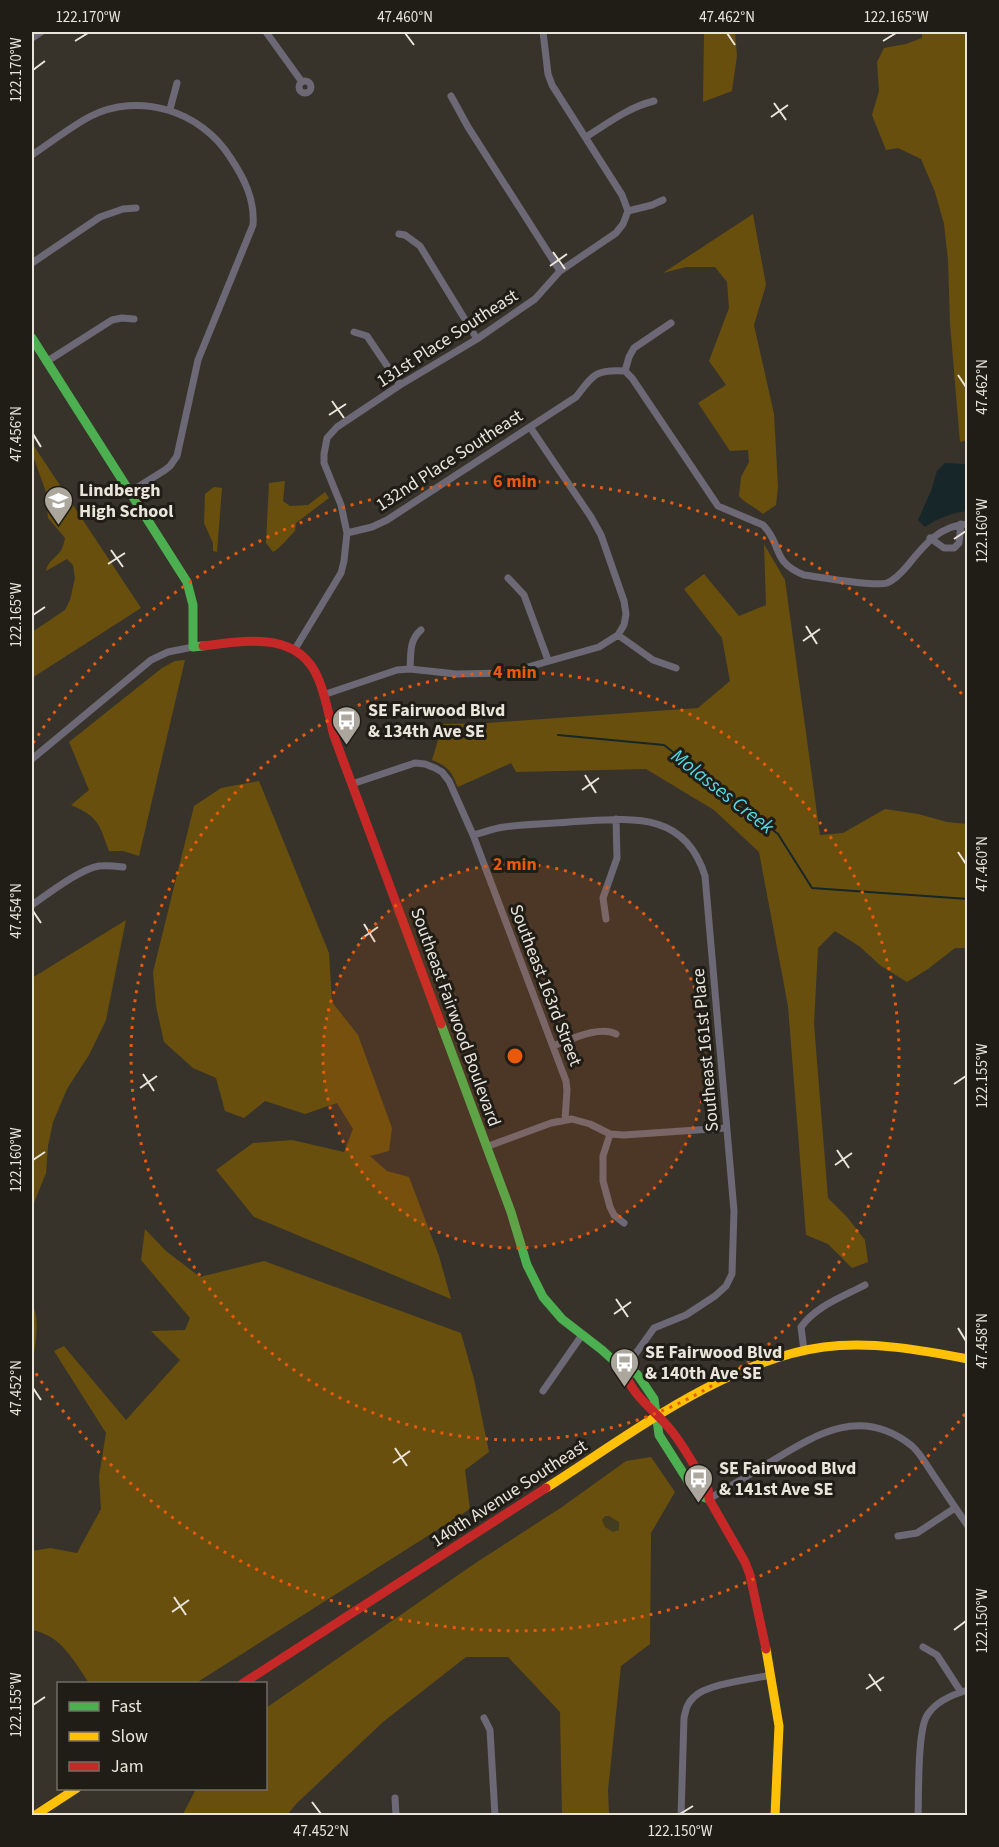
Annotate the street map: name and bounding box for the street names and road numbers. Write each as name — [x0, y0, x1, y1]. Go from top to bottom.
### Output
street label: 131st Place Southeast — [372, 283, 523, 394]
street label: 132nd Place Southeast — [371, 403, 528, 517]
street label: Southeast 163rd Street — [503, 901, 588, 1070]
street label: Southeast Fairwood Boulevard — [404, 904, 507, 1130]
street label: Southeast 161st Place — [686, 967, 725, 1133]
street label: 140th Avenue Southeast — [426, 1434, 592, 1553]

